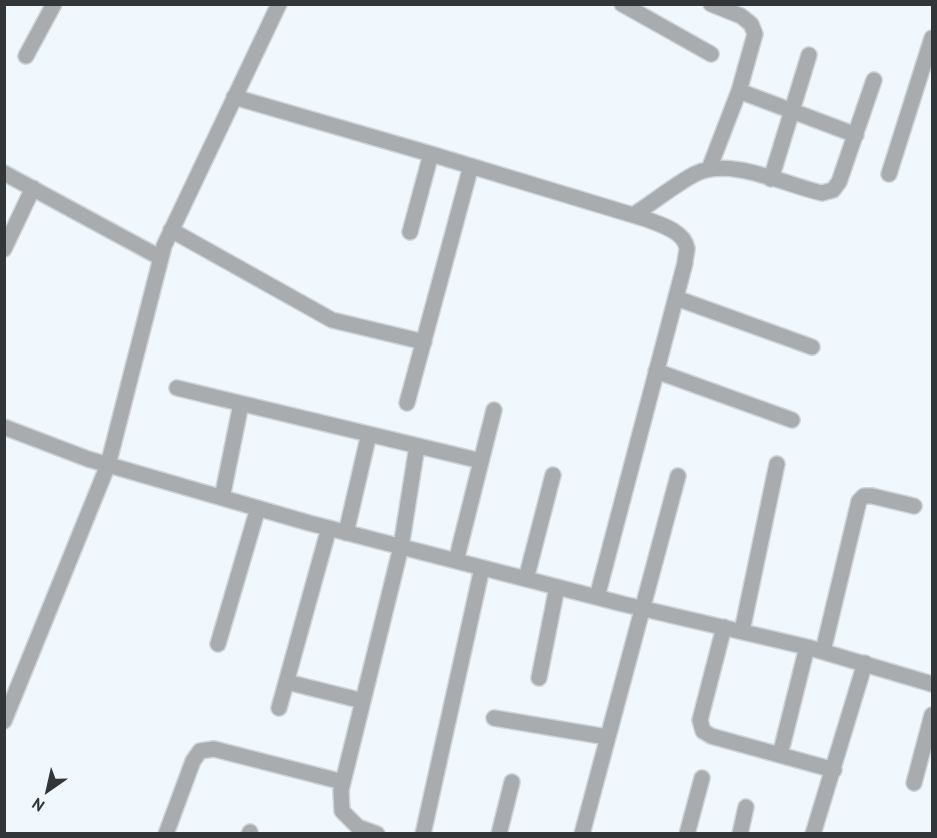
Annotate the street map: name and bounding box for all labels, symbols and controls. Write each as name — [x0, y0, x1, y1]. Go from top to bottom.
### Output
north arrow — [18, 760, 78, 820]
text: N — [28, 794, 48, 816]

